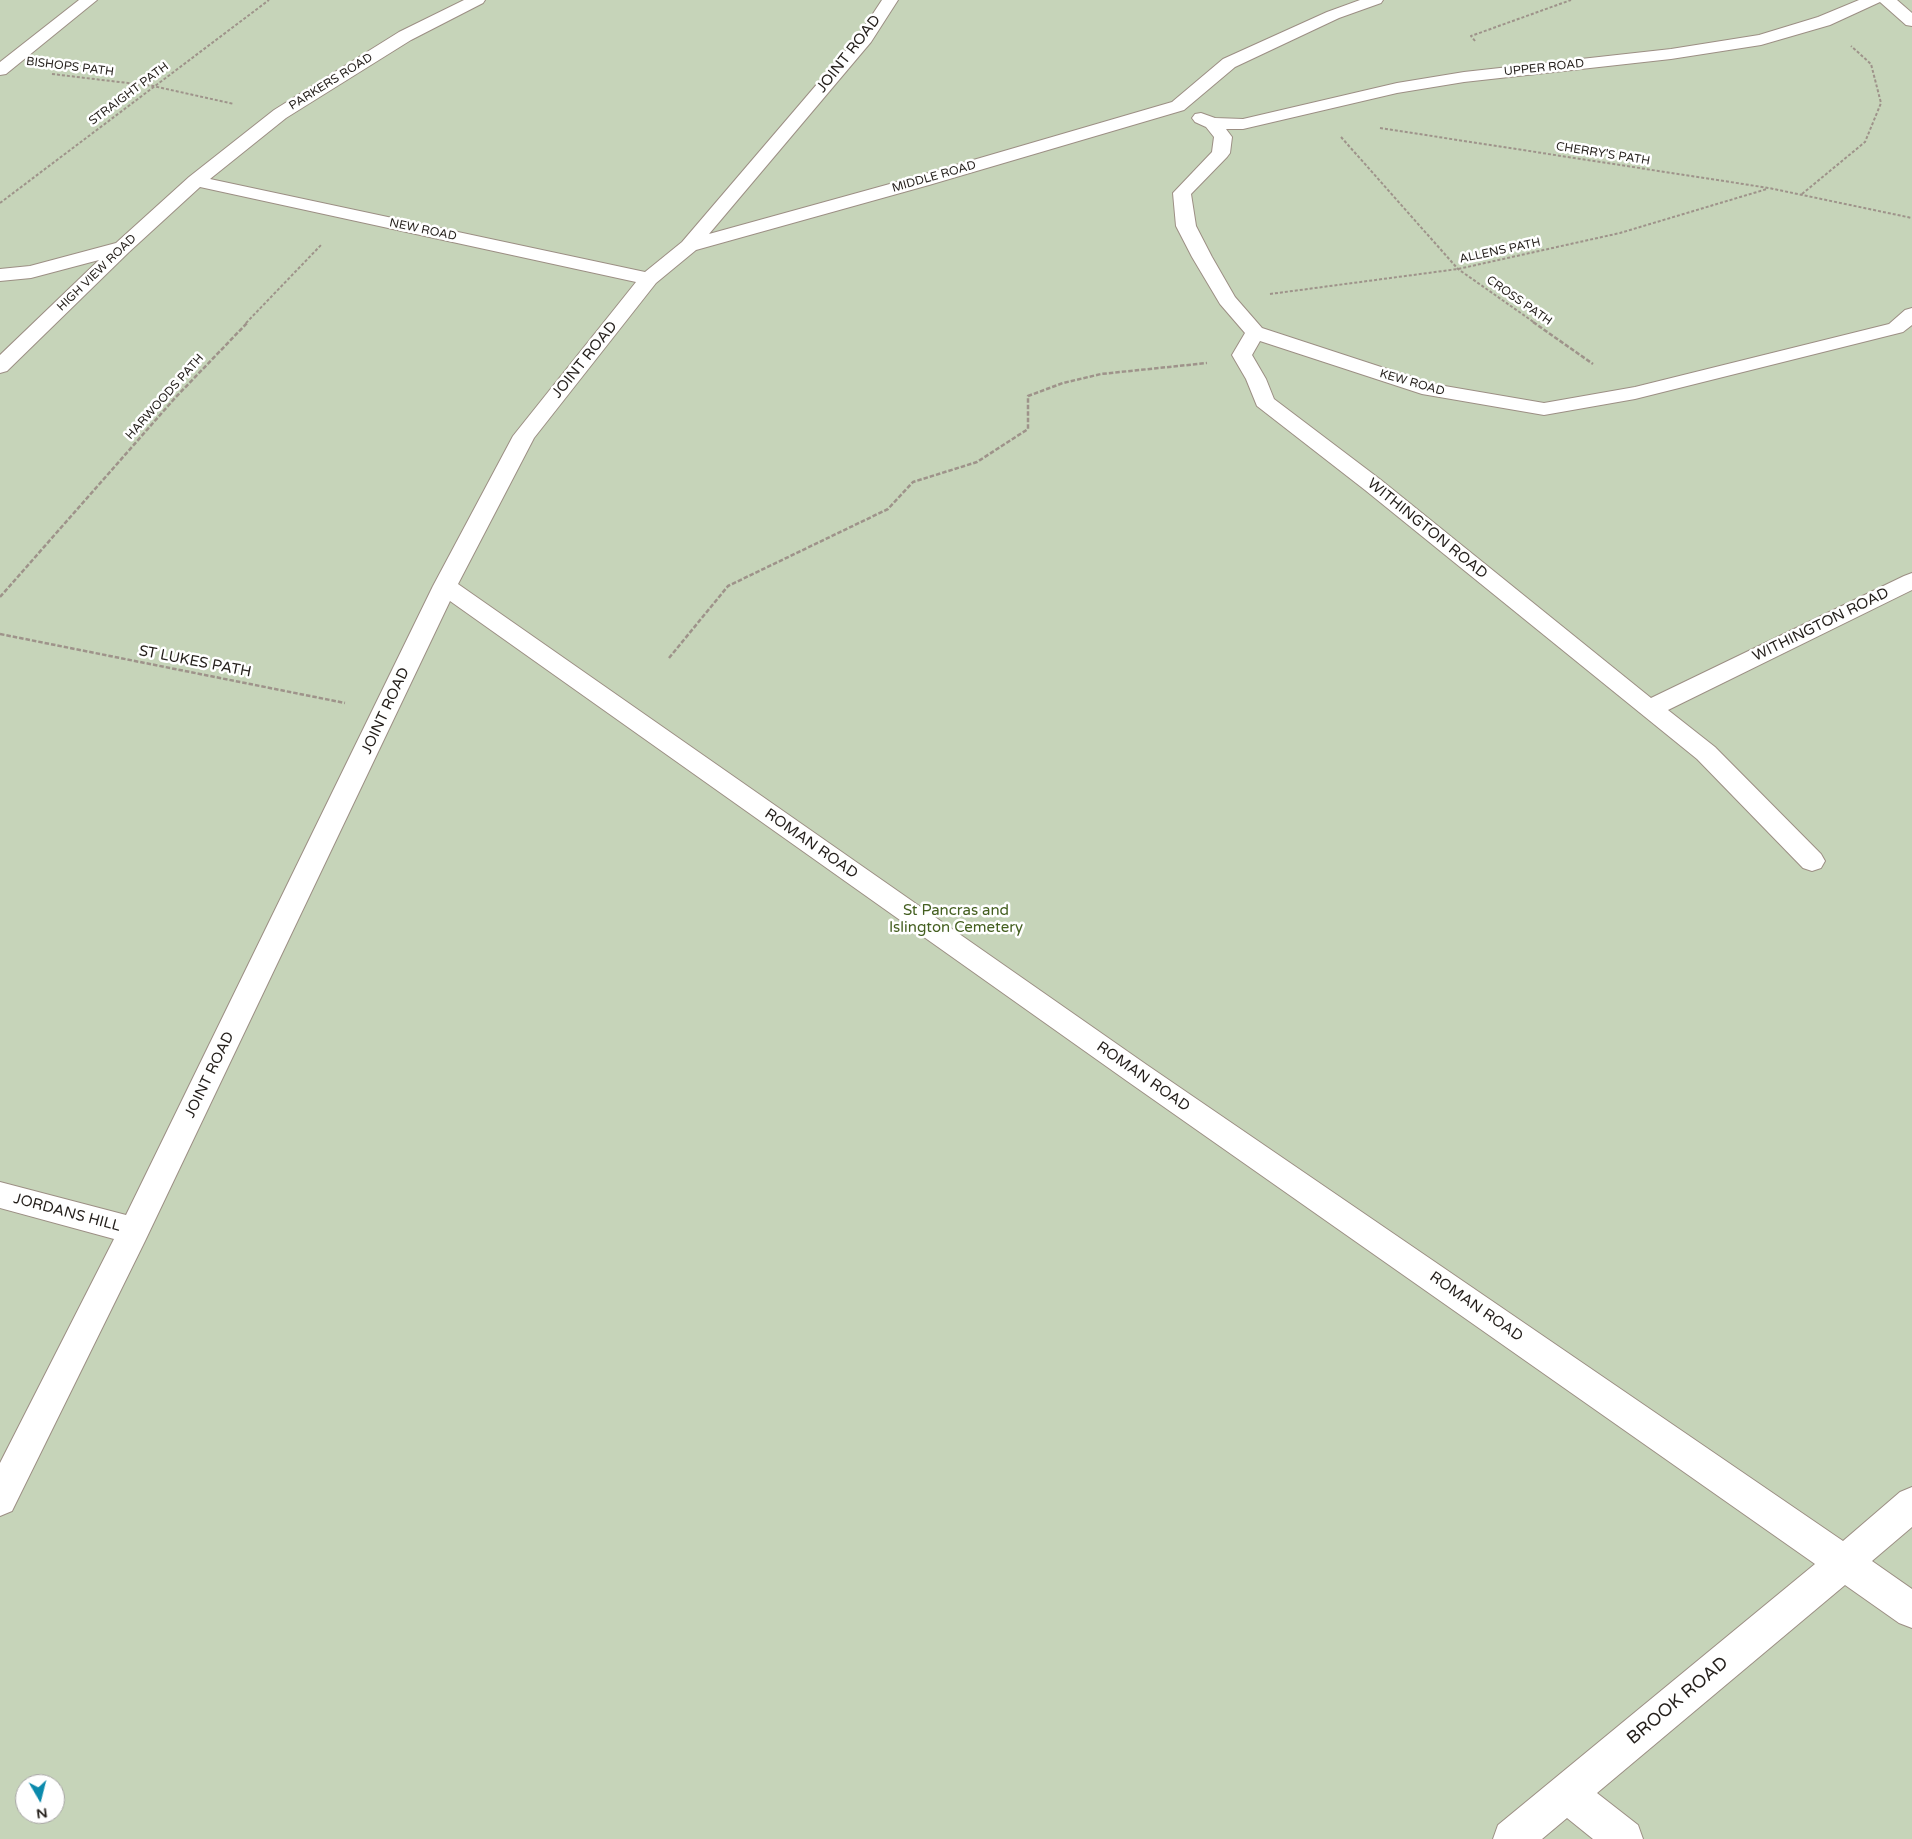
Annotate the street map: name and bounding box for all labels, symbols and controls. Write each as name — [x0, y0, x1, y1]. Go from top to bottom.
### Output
street label: JOINT ROAD — [813, 12, 885, 96]
street label: PARKERS ROAD — [287, 50, 375, 114]
street label: BISHOPS PATH — [25, 54, 115, 80]
street label: UPPER ROAD — [1503, 57, 1585, 79]
street label: STRAIGHT PATH — [86, 59, 172, 129]
street label: CHERRY'S PATH — [1555, 139, 1651, 169]
street label: MIDDLE ROAD — [890, 158, 978, 196]
street label: NEW ROAD — [388, 216, 458, 244]
street label: HIGH VIEW ROAD — [54, 232, 140, 314]
street label: ALLENS PATH — [1458, 235, 1542, 267]
street label: CROSS PATH — [1483, 273, 1555, 329]
street label: JOINT ROAD — [549, 318, 621, 402]
street label: HARWOODS PATH — [123, 351, 207, 443]
street label: KEW ROAD — [1378, 367, 1446, 399]
street label: WITHINGTON ROAD — [1363, 475, 1491, 583]
street label: WITHINGTON ROAD — [1750, 584, 1892, 666]
street label: ST LUKES PATH — [137, 642, 253, 682]
street label: JOINT ROAD — [358, 665, 414, 757]
street label: ROMAN ROAD — [761, 805, 861, 883]
park label: St Pancras and Islington Cemetery — [889, 902, 1023, 937]
street label: JOINT ROAD — [181, 1029, 239, 1121]
street label: ROMAN ROAD — [1093, 1038, 1193, 1116]
street label: JORDANS HILL — [11, 1190, 123, 1236]
street label: ROMAN ROAD — [1426, 1268, 1526, 1346]
street label: BROOK ROAD — [1623, 1652, 1733, 1750]
north arrow — [15, 1774, 65, 1824]
text: N — [35, 1804, 49, 1823]

